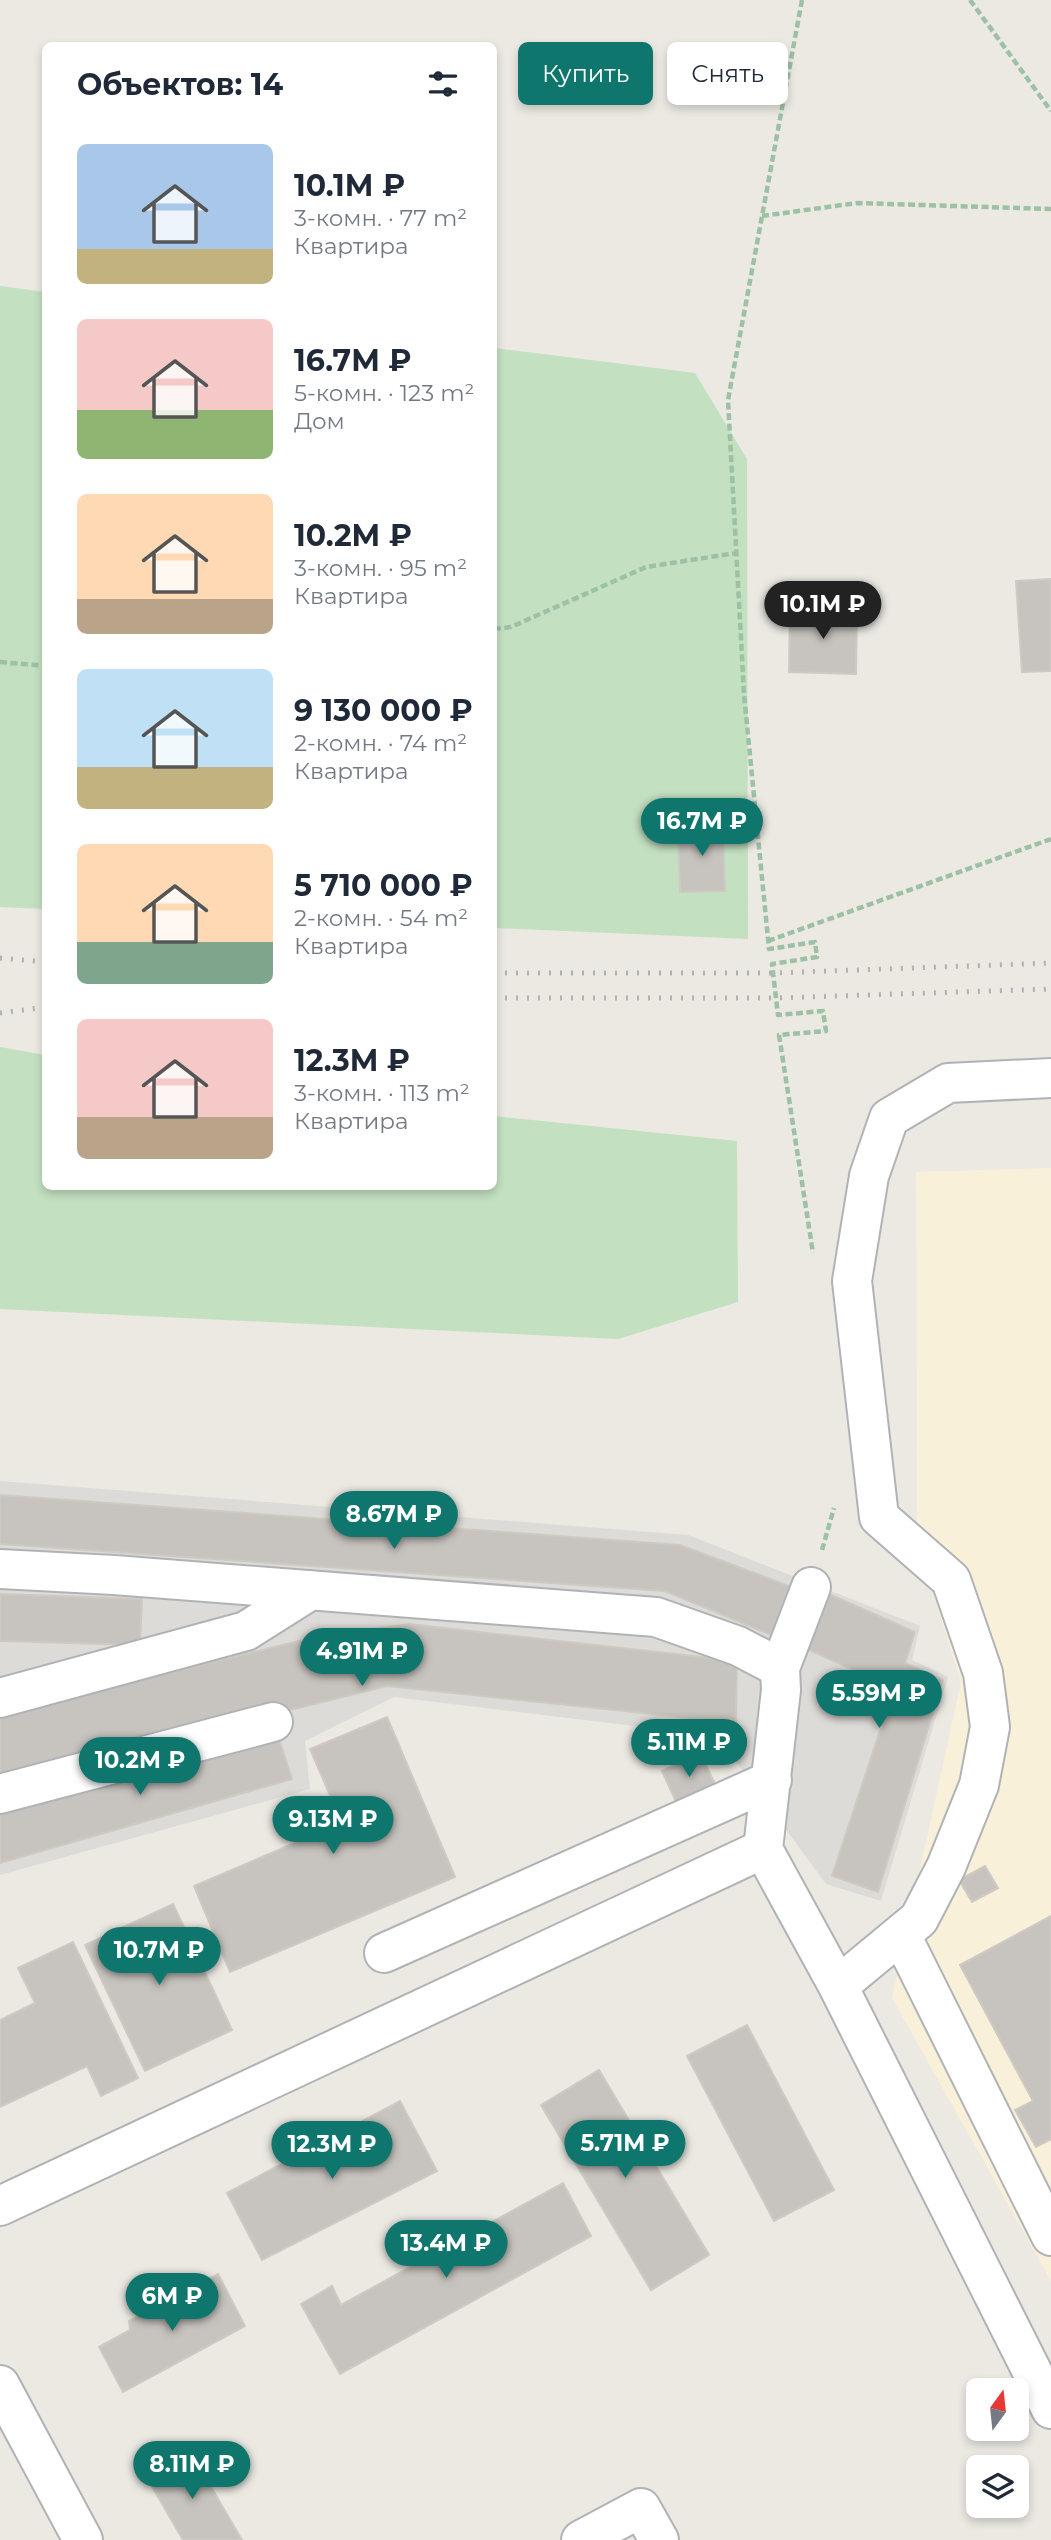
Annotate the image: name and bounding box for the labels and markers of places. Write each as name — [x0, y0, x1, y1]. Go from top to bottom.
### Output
pin: 10.1M ₽ — [758, 582, 888, 641]
pin: 16.7M ₽ — [637, 798, 767, 858]
pin: 8.67M ₽ — [329, 1492, 459, 1551]
pin: 4.91M ₽ — [297, 1628, 427, 1688]
pin: 5.59M ₽ — [814, 1670, 944, 1730]
pin: 5.11M ₽ — [624, 1720, 754, 1779]
pin: 10.2M ₽ — [75, 1738, 205, 1797]
pin: 9.13M ₽ — [268, 1797, 398, 1856]
pin: 10.7M ₽ — [94, 1927, 224, 1987]
pin: 5.71M ₽ — [560, 2120, 690, 2180]
pin: 12.3M ₽ — [267, 2122, 397, 2181]
pin: 13.4M ₽ — [381, 2220, 511, 2280]
pin: 6M ₽ — [131, 2274, 213, 2333]
pin: 8.11M ₽ — [127, 2442, 257, 2501]

